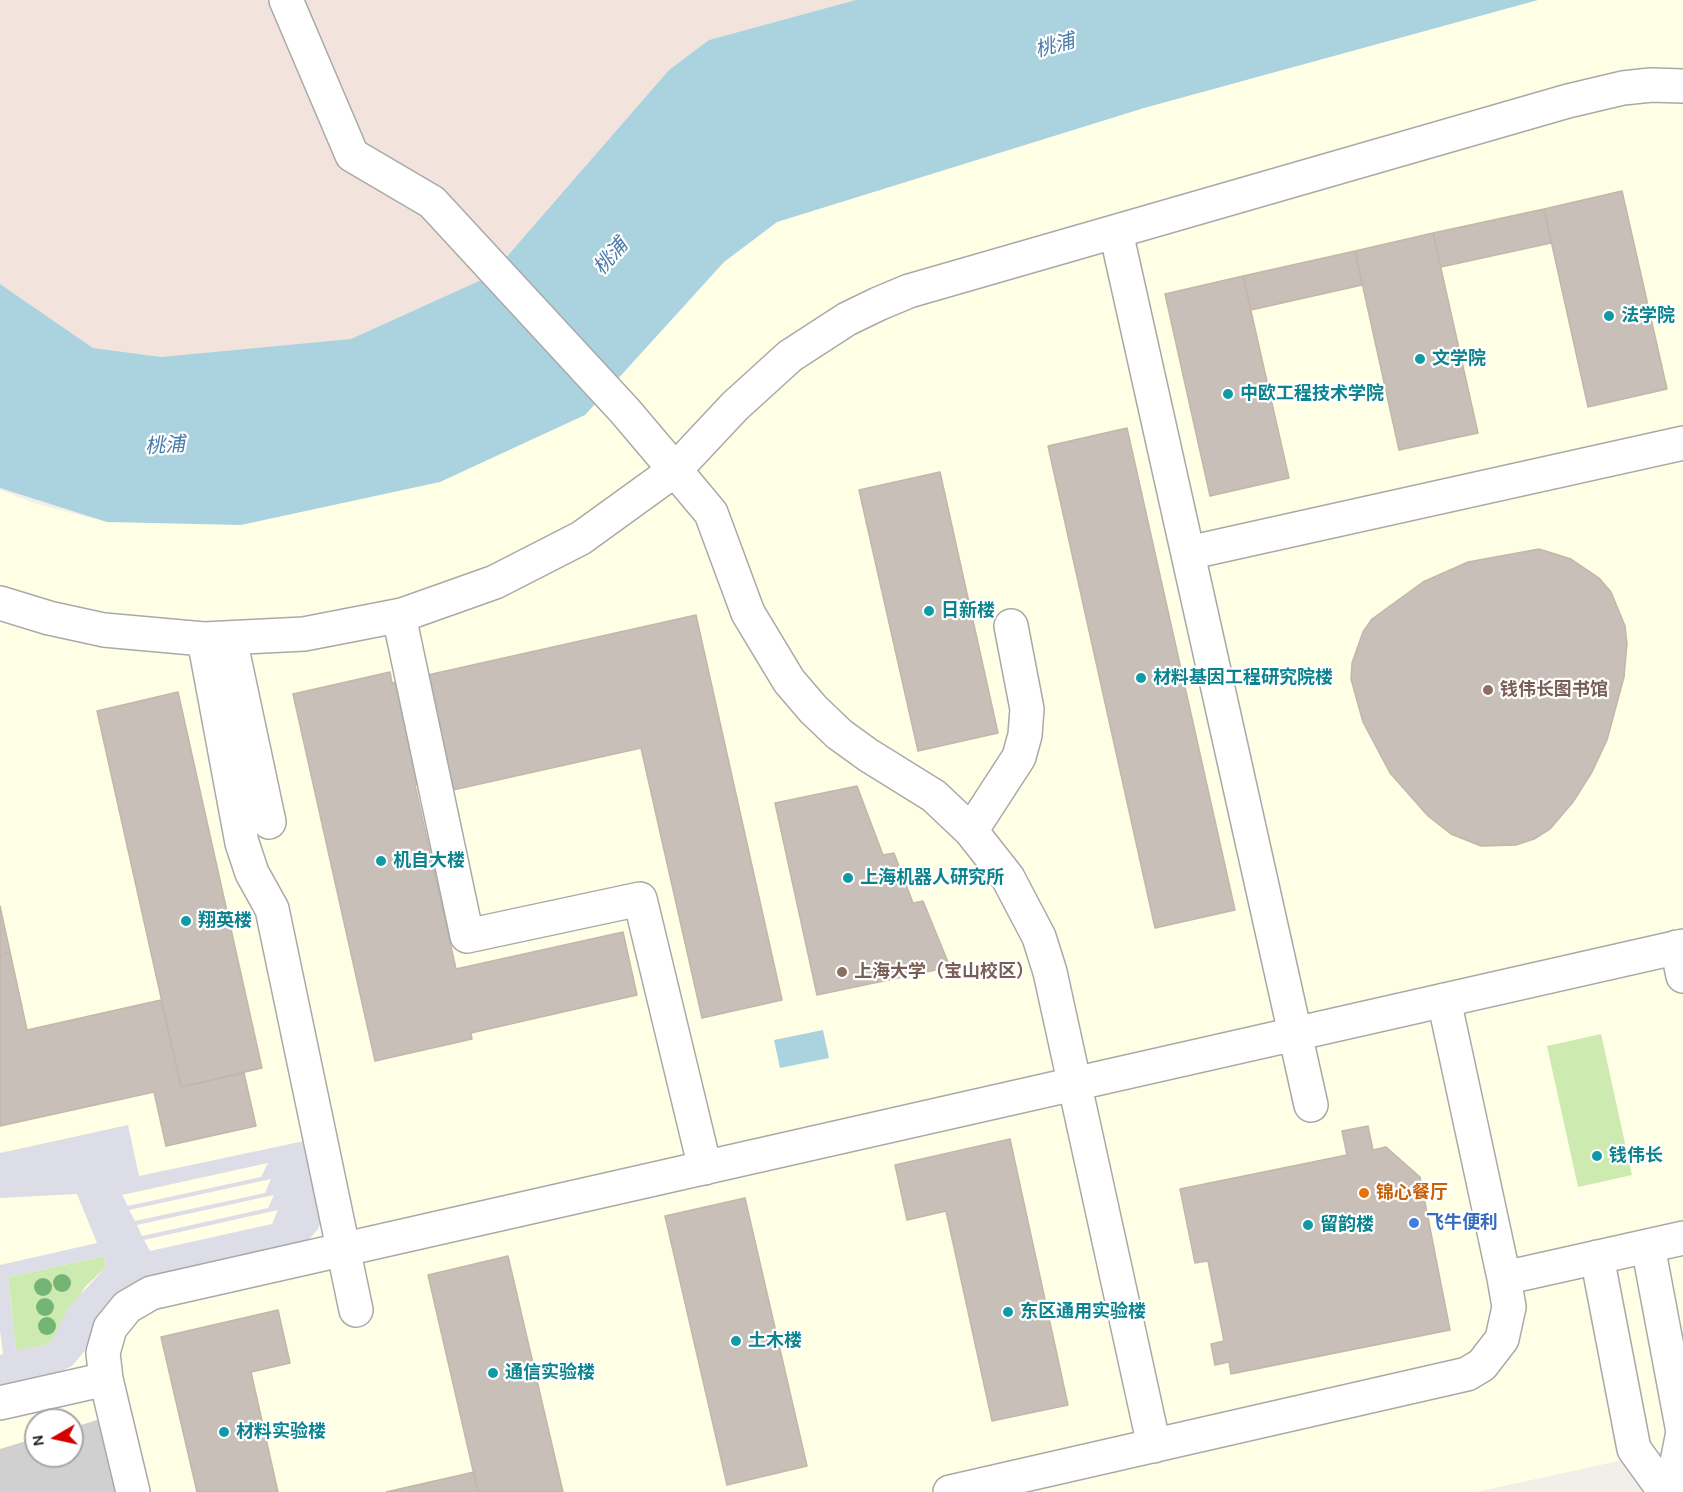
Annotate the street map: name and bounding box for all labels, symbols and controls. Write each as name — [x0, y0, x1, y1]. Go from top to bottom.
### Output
water label: 桃浦 — [1033, 29, 1077, 63]
water label: 桃浦 — [589, 234, 633, 280]
place label: 法学院 — [1621, 305, 1675, 327]
marker: 法学院 — [1602, 309, 1616, 323]
place label: 文学院 — [1432, 348, 1486, 370]
marker: 文学院 — [1413, 352, 1427, 366]
place label: 中欧工程技术学院 — [1240, 383, 1384, 405]
marker: 中欧工程技术学院 — [1221, 387, 1235, 401]
water label: 桃浦 — [144, 433, 186, 459]
place label: 日新楼 — [941, 600, 995, 622]
marker: 日新楼 — [922, 604, 936, 618]
place label: 材料基因工程研究院楼 — [1153, 667, 1333, 689]
marker: 材料基因工程研究院楼 — [1134, 671, 1148, 685]
place label: 钱伟长图书馆 — [1500, 679, 1608, 701]
marker: 钱伟长图书馆 — [1481, 683, 1495, 697]
place label: 机自大楼 — [393, 850, 465, 872]
marker: 机自大楼 — [374, 854, 388, 868]
place label: 上海机器人研究所 — [860, 867, 1004, 889]
marker: 上海机器人研究所 — [841, 871, 855, 885]
place label: 翔英楼 — [198, 910, 252, 932]
marker: 翔英楼 — [179, 914, 193, 928]
place label: 上海大学（宝山校区） — [854, 961, 1034, 983]
marker: 上海大学（宝山校区） — [835, 965, 849, 979]
place label: 钱伟长 — [1609, 1145, 1663, 1167]
marker: 钱伟长 — [1590, 1149, 1604, 1163]
place label: 锦心餐厅 — [1376, 1182, 1448, 1204]
marker: 锦心餐厅 — [1357, 1186, 1371, 1200]
place label: 飞牛便利 — [1426, 1212, 1498, 1234]
place label: 留韵楼 — [1320, 1214, 1374, 1236]
marker: 飞牛便利 — [1407, 1216, 1421, 1230]
marker: 留韵楼 — [1301, 1218, 1315, 1232]
place label: 东区通用实验楼 — [1020, 1301, 1146, 1323]
marker: 东区通用实验楼 — [1001, 1305, 1015, 1319]
place label: 土木楼 — [748, 1330, 802, 1352]
marker: 土木楼 — [729, 1334, 743, 1348]
place label: 通信实验楼 — [505, 1362, 595, 1384]
marker: 通信实验楼 — [486, 1366, 500, 1380]
north arrow — [24, 1408, 84, 1468]
place label: 材料实验楼 — [236, 1421, 326, 1443]
marker: 材料实验楼 — [217, 1425, 231, 1439]
text: N — [27, 1433, 48, 1448]

